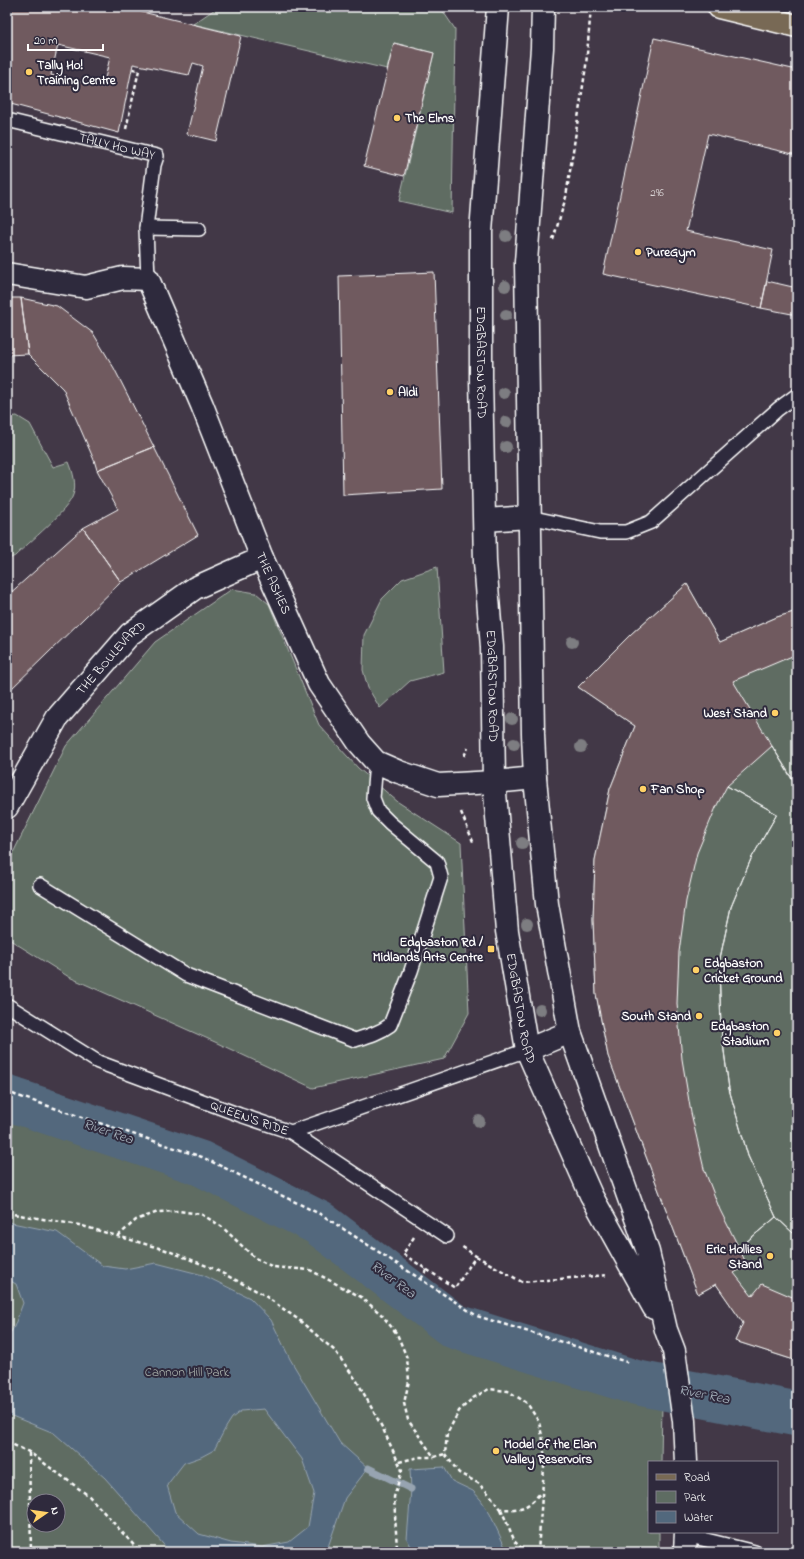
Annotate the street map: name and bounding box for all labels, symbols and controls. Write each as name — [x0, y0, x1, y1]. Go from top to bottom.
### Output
scale bar — [28, 26, 103, 52]
text: 20 m — [34, 32, 57, 50]
place label: Tally Ho! Training Centre — [37, 56, 117, 92]
marker: Tally Ho! Training Centre — [24, 67, 34, 77]
place label: The Elms — [405, 109, 455, 128]
marker: The Elms — [392, 113, 402, 123]
street label: TALLY HO WAY — [77, 128, 157, 165]
house number: 296 — [650, 185, 664, 201]
place label: PureGym — [646, 243, 695, 264]
marker: PureGym — [633, 247, 643, 257]
street label: EDGBASTON ROAD — [472, 306, 491, 419]
place label: Aldi — [398, 383, 418, 402]
marker: Aldi — [385, 387, 395, 397]
street label: THE ASHES — [251, 549, 296, 617]
street label: THE BOULEVARD — [72, 616, 150, 699]
street label: EDGBASTON ROAD — [481, 629, 503, 742]
place label: West Stand — [703, 704, 768, 723]
marker: West Stand — [770, 708, 780, 718]
place label: Fan Shop — [650, 780, 704, 799]
marker: Fan Shop — [638, 784, 648, 794]
place label: Edgbaston Rd / Midlands Arts Centre — [373, 933, 484, 967]
marker: Edgbaston Rd / Midlands Arts Centre — [486, 944, 496, 954]
street label: EDGBASTON ROAD — [501, 951, 541, 1067]
place label: Edgbaston Cricket Ground — [704, 954, 783, 988]
marker: Edgbaston Cricket Ground — [691, 965, 701, 975]
place label: South Stand — [621, 1007, 692, 1026]
marker: South Stand — [694, 1011, 704, 1021]
place label: Edgbaston Stadium — [710, 1017, 770, 1051]
marker: Edgbaston Stadium — [772, 1028, 782, 1038]
street label: QUEEN'S RIDE — [208, 1095, 291, 1140]
water label: River Rea — [80, 1114, 136, 1150]
place label: Eric Hollies Stand — [706, 1240, 763, 1274]
marker: Eric Hollies Stand — [765, 1251, 775, 1261]
water label: River Rea — [366, 1256, 420, 1304]
park label: Cannon Hill Park — [145, 1363, 229, 1382]
water label: River Rea — [677, 1380, 732, 1410]
place label: Model of the Elan Valley Reservoirs — [503, 1435, 597, 1471]
marker: Model of the Elan Valley Reservoirs — [491, 1446, 501, 1456]
legend — [648, 1461, 778, 1533]
text: Road — [684, 1469, 710, 1487]
text: Park — [684, 1489, 706, 1507]
north arrow — [26, 1493, 66, 1533]
text: N — [46, 1506, 63, 1516]
text: Water — [684, 1509, 713, 1527]

